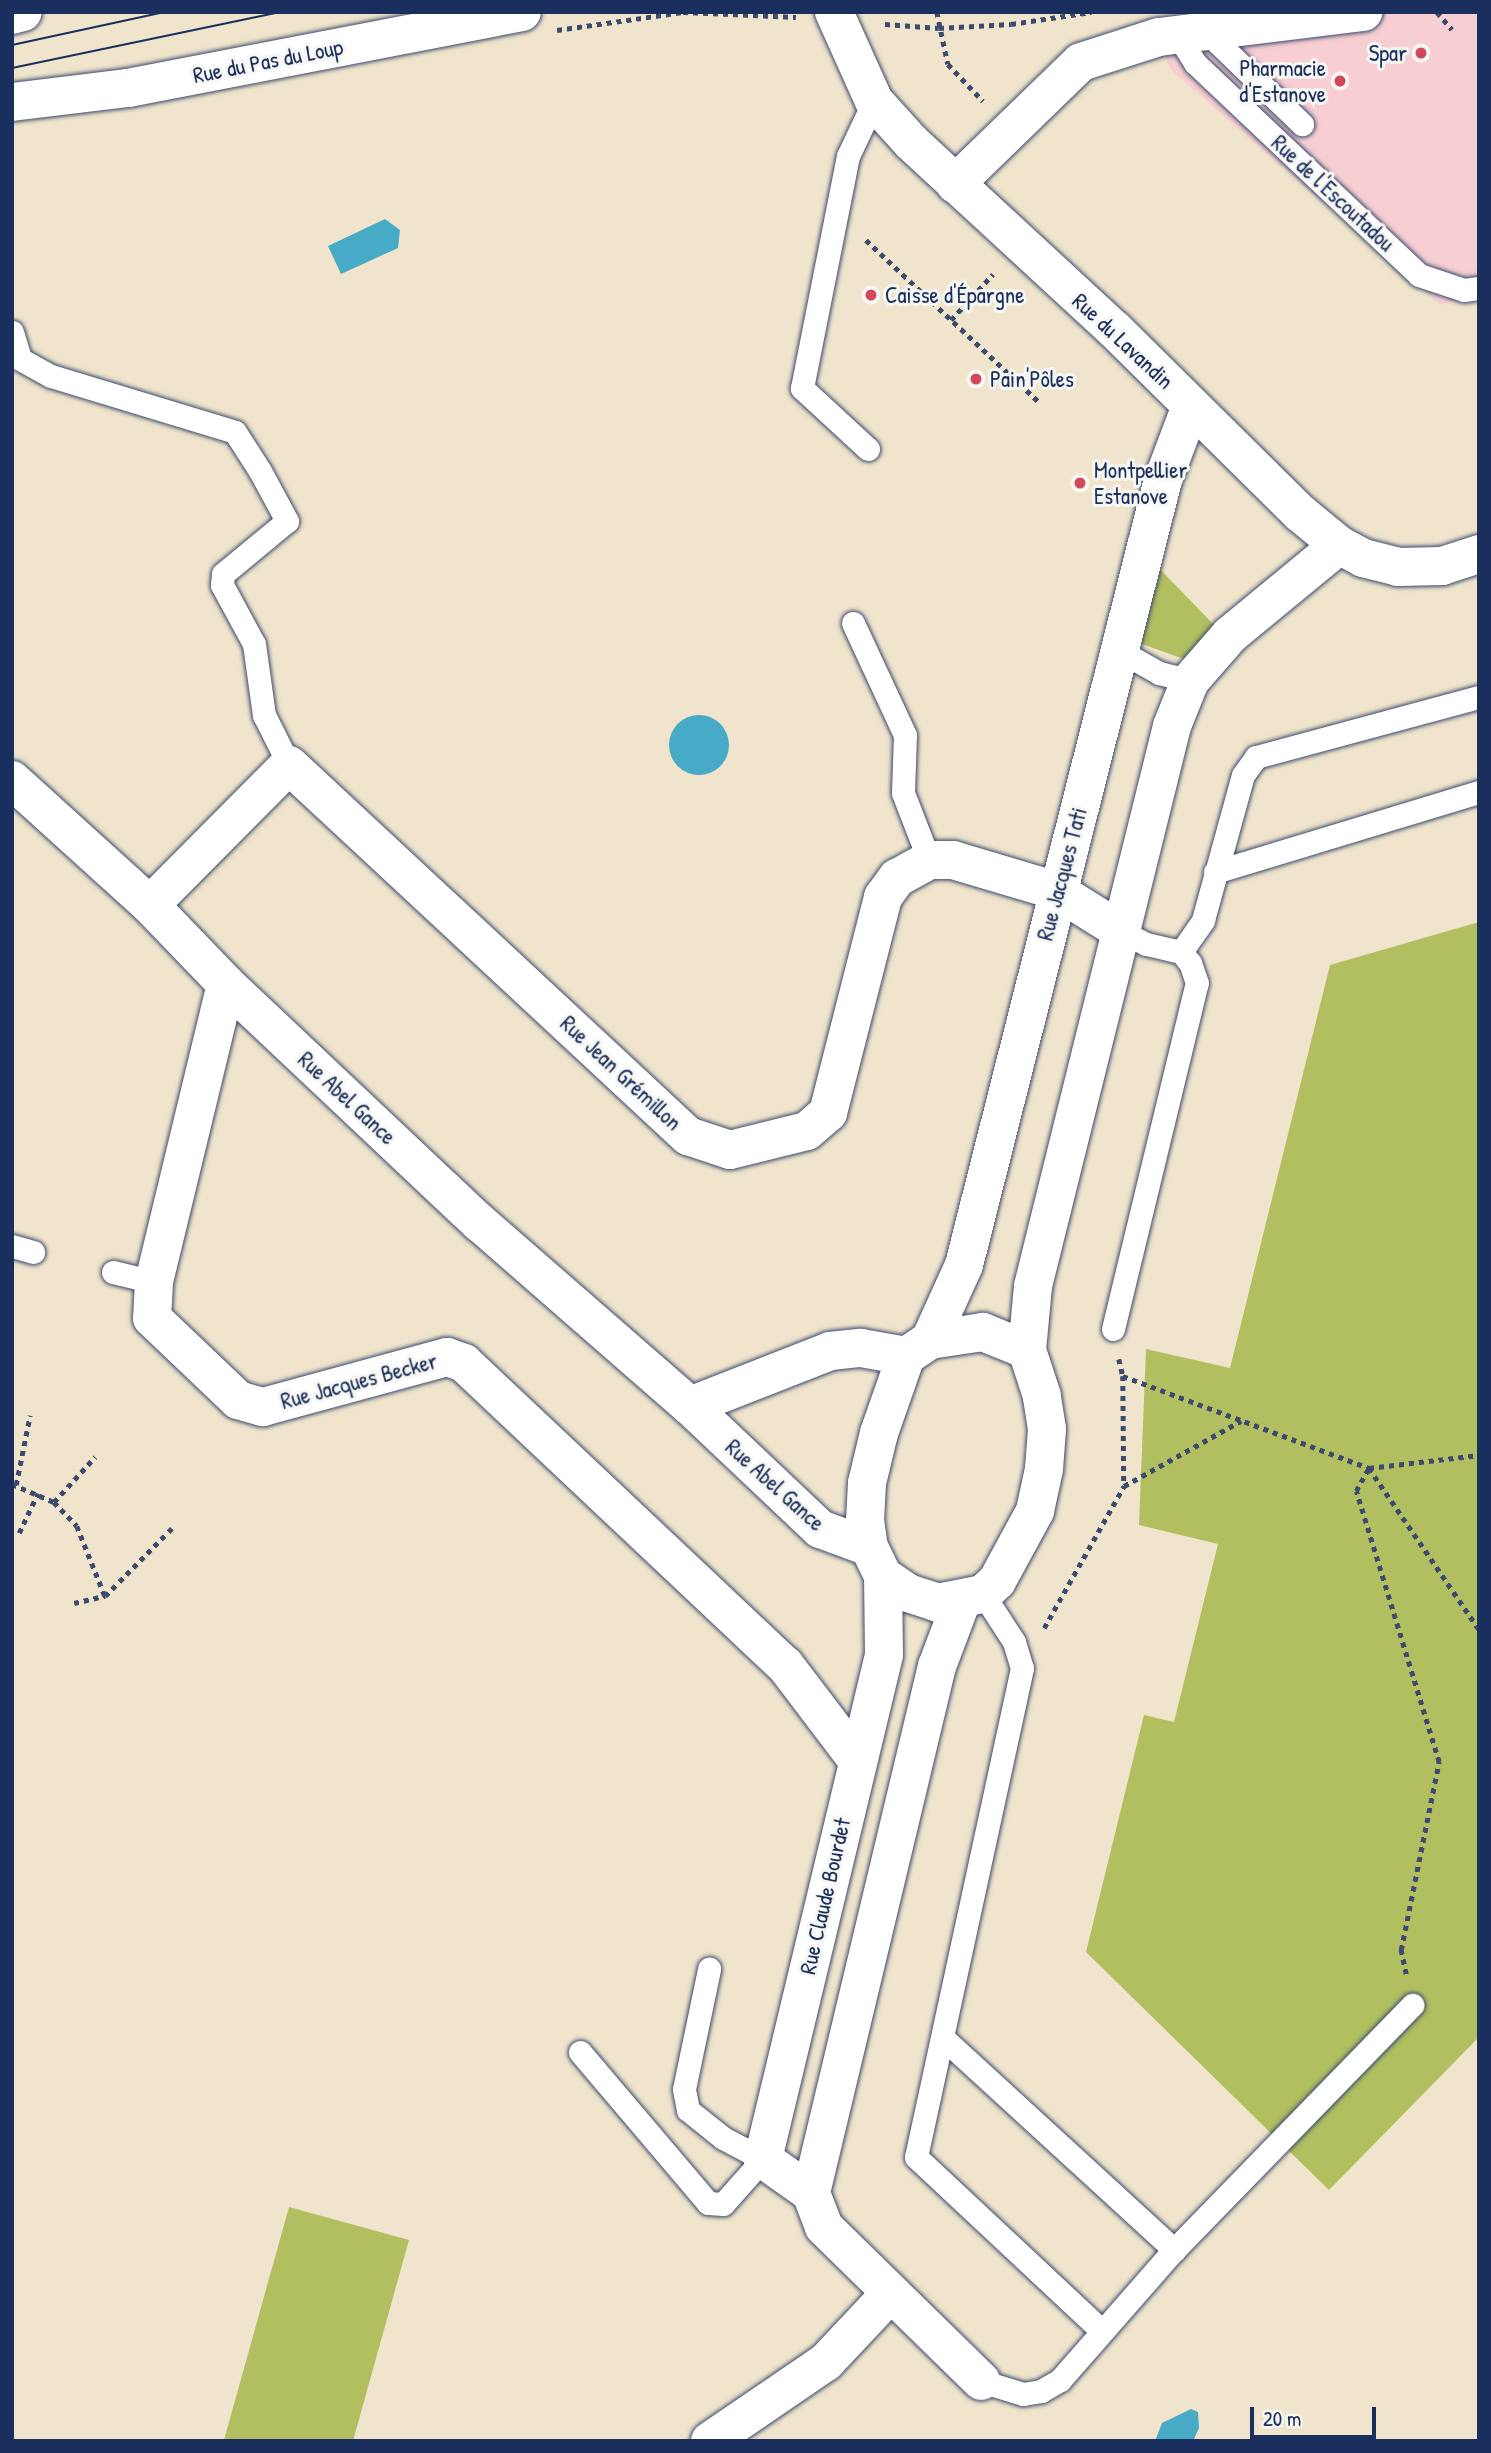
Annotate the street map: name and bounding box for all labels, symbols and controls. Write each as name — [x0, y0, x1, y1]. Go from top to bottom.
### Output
street label: Rue du Pas du Loup — [191, 33, 345, 89]
place label: Spar — [1369, 39, 1407, 67]
marker: Spar — [1413, 45, 1429, 61]
place label: Pharmacie d'Estanove — [1239, 54, 1326, 108]
marker: Pharmacie d'Estanove — [1332, 73, 1348, 89]
street label: Rue de l'Escoutadou — [1266, 129, 1400, 257]
place label: Caisse d'Épargne — [885, 281, 1024, 309]
marker: Caisse d'Épargne — [863, 287, 879, 303]
street label: Rue du Lavandin — [1067, 287, 1179, 395]
place label: Pain'Pôles — [990, 365, 1074, 393]
marker: Pain'Pôles — [968, 371, 984, 387]
place label: Montpellier Estanove — [1094, 456, 1187, 510]
marker: Montpellier Estanove — [1072, 475, 1088, 491]
street label: Rue Jacques Tati — [1031, 804, 1093, 944]
street label: Rue Jean Grémillon — [555, 1010, 687, 1136]
street label: Rue Abel Gance — [292, 1046, 402, 1150]
street label: Rue Jacques Becker — [278, 1347, 440, 1415]
street label: Rue Abel Gance — [720, 1433, 830, 1537]
street label: Rue Claude Bourdet — [794, 1815, 856, 1977]
scale bar — [1253, 2394, 1379, 2438]
text: 20 m — [1263, 2404, 1301, 2433]

